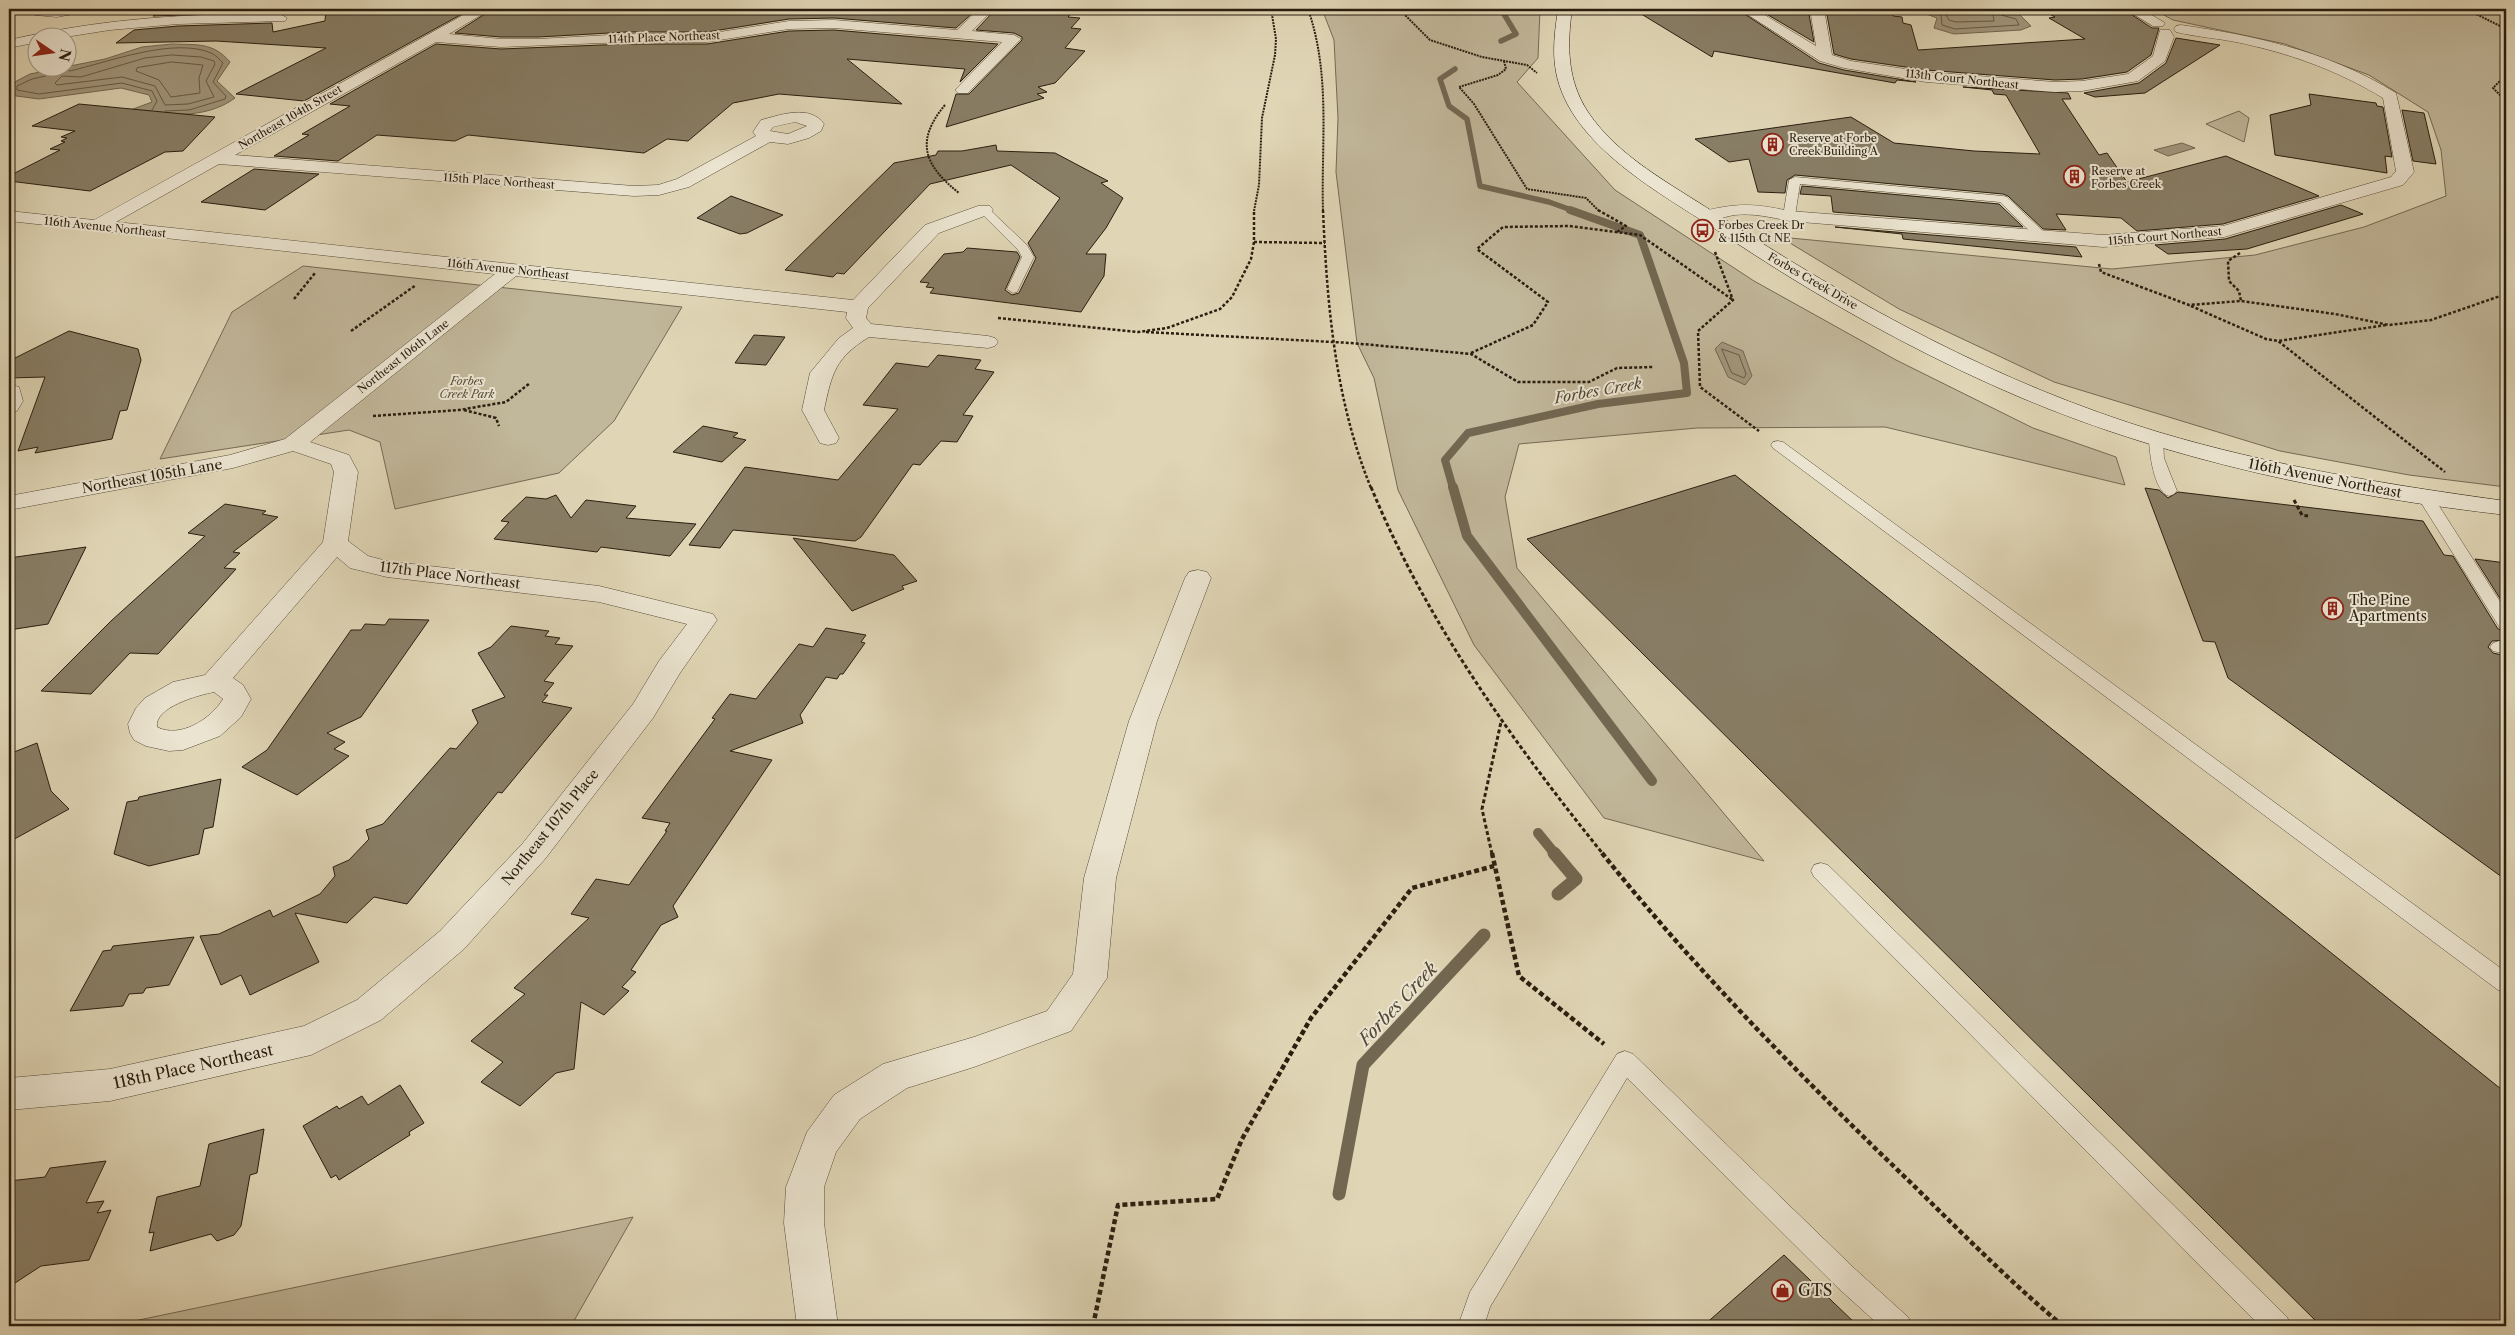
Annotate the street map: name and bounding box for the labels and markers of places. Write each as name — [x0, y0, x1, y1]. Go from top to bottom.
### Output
place label: Reserve at Forbe Creek Building A — [1789, 131, 1879, 158]
building icon: Reserve at Forbe Creek Building A — [1761, 132, 1785, 156]
place label: Reserve at Forbes Creek — [2091, 164, 2162, 191]
building icon: Reserve at Forbes Creek — [2063, 165, 2087, 189]
place label: Forbes Creek Dr & 115th Ct NE — [1718, 218, 1805, 245]
bus stop icon: Forbes Creek Dr & 115th Ct NE — [1690, 219, 1714, 243]
place label: The Pine Apartments — [2348, 591, 2427, 625]
building icon: The Pine Apartments — [2321, 596, 2345, 620]
shop icon: GTS — [1770, 1278, 1794, 1302]
place label: GTS — [1798, 1280, 1832, 1300]

